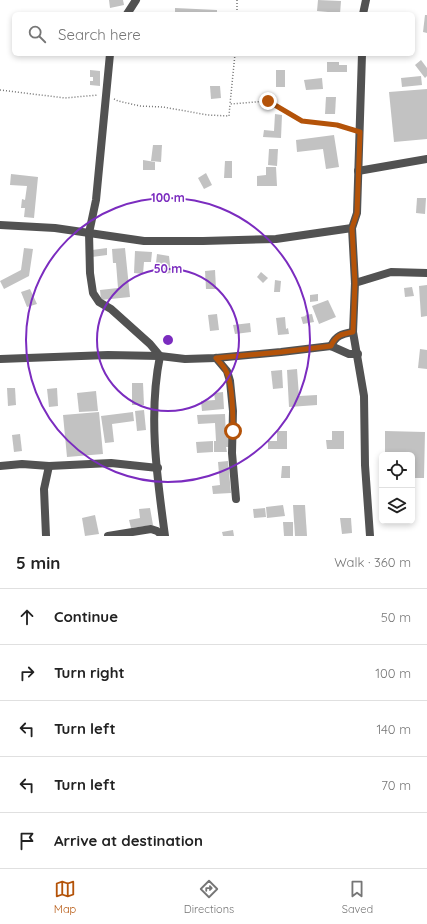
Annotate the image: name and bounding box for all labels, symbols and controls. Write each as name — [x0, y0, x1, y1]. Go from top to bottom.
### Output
search box — [12, 12, 415, 56]
icon: search — [26, 23, 48, 45]
text: Search here — [58, 25, 141, 44]
route end — [259, 92, 277, 110]
text: 100 m — [151, 190, 185, 205]
text: 50 m — [154, 261, 182, 276]
centre of rings — [161, 333, 175, 347]
route start — [224, 422, 242, 440]
map controls — [379, 452, 415, 524]
button: locate — [379, 452, 415, 488]
button: layers — [379, 488, 415, 524]
text: 5 min — [16, 552, 60, 573]
text: Walk · 360 m — [334, 554, 411, 570]
icon: ahead — [16, 606, 38, 628]
text: Continue — [54, 607, 118, 626]
text: 50 m — [381, 609, 411, 625]
icon: right — [16, 662, 38, 684]
text: Turn right — [54, 663, 125, 682]
text: 100 m — [375, 665, 411, 681]
icon: left — [16, 718, 38, 740]
text: Turn left — [54, 719, 116, 738]
text: 140 m — [376, 721, 411, 737]
icon: left — [16, 774, 38, 796]
text: Turn left — [54, 775, 116, 794]
text: 70 m — [381, 777, 411, 793]
icon: arrive — [16, 830, 38, 852]
text: Arrive at destination — [54, 831, 203, 850]
tab: Map — [54, 878, 76, 916]
tab: Directions — [184, 878, 234, 916]
tab: Saved — [342, 878, 373, 916]

